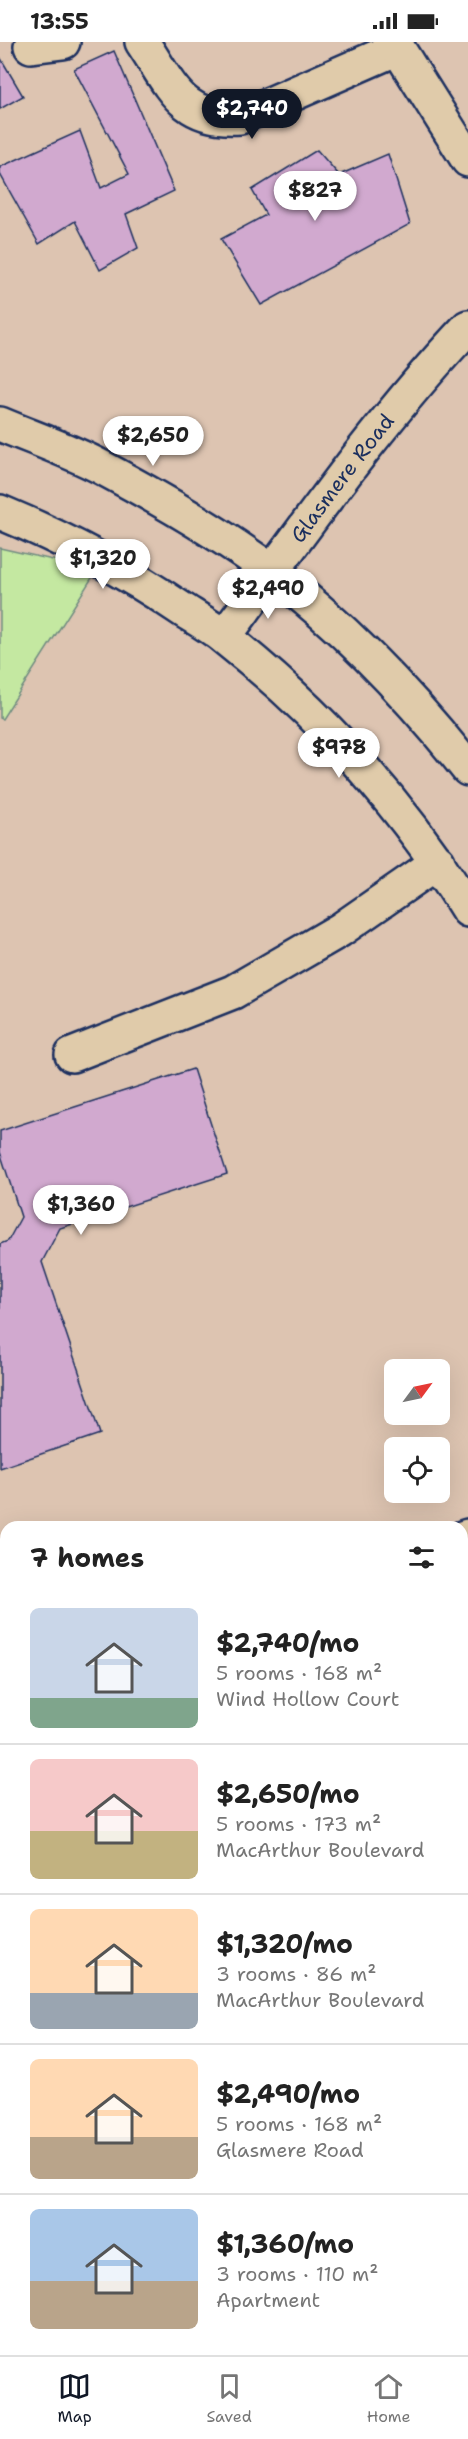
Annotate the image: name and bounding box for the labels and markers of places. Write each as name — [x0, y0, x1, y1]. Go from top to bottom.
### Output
pin: $2,740 — [203, 89, 301, 140]
pin: $827 — [279, 171, 351, 222]
pin: $2,650 — [104, 416, 202, 467]
pin: $1,320 — [54, 539, 152, 590]
pin: $2,490 — [219, 569, 317, 620]
pin: $978 — [303, 728, 375, 779]
pin: $1,360 — [32, 1185, 130, 1236]

